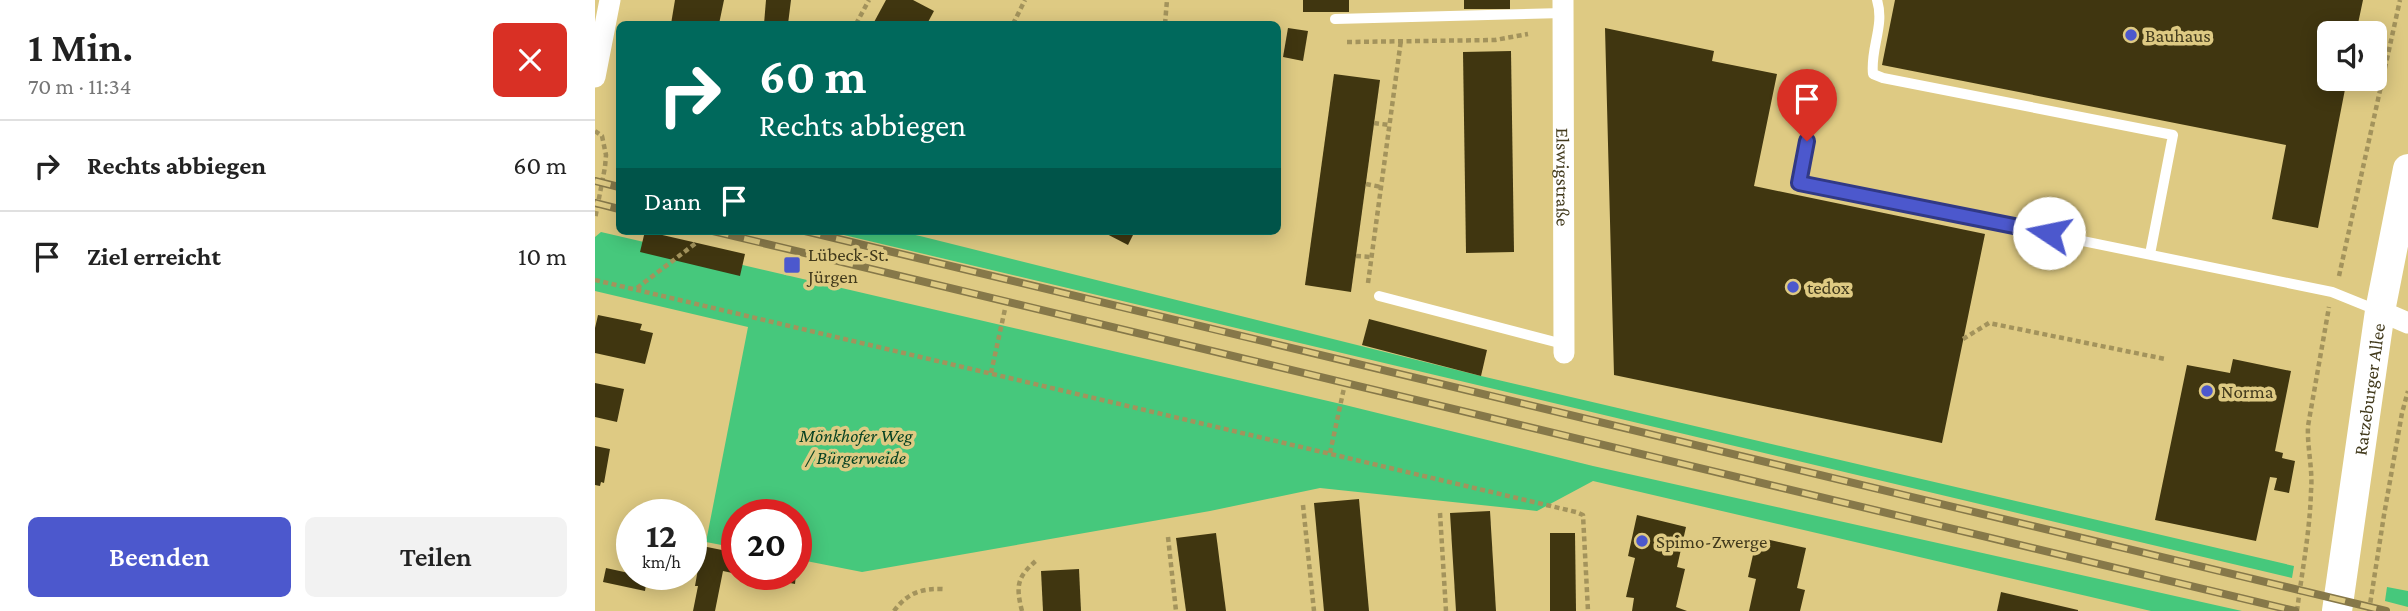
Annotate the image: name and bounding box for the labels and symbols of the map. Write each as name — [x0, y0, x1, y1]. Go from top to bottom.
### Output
place label: Bauhaus — [2145, 25, 2211, 46]
marker: Bauhaus — [2123, 27, 2139, 43]
pin — [1777, 69, 1837, 141]
street label: Elswigstraße — [1553, 128, 1574, 226]
position arrow — [2012, 196, 2086, 270]
place label: Lübeck-St. Jürgen — [806, 244, 889, 287]
marker: Lübeck-St. Jürgen — [782, 255, 802, 275]
place label: tedox — [1807, 277, 1850, 298]
marker: tedox — [1785, 279, 1801, 295]
street label: Ratzeburger Allee — [2349, 322, 2389, 457]
place label: Norma — [2221, 381, 2274, 402]
marker: Norma — [2199, 383, 2215, 399]
park label: Mönkhofer Weg / Bürgerweide — [798, 425, 913, 468]
speed limit sign: 20 — [721, 499, 812, 590]
place label: Spimo-Zwerge — [1656, 531, 1767, 552]
marker: Spimo-Zwerge — [1634, 533, 1650, 549]

